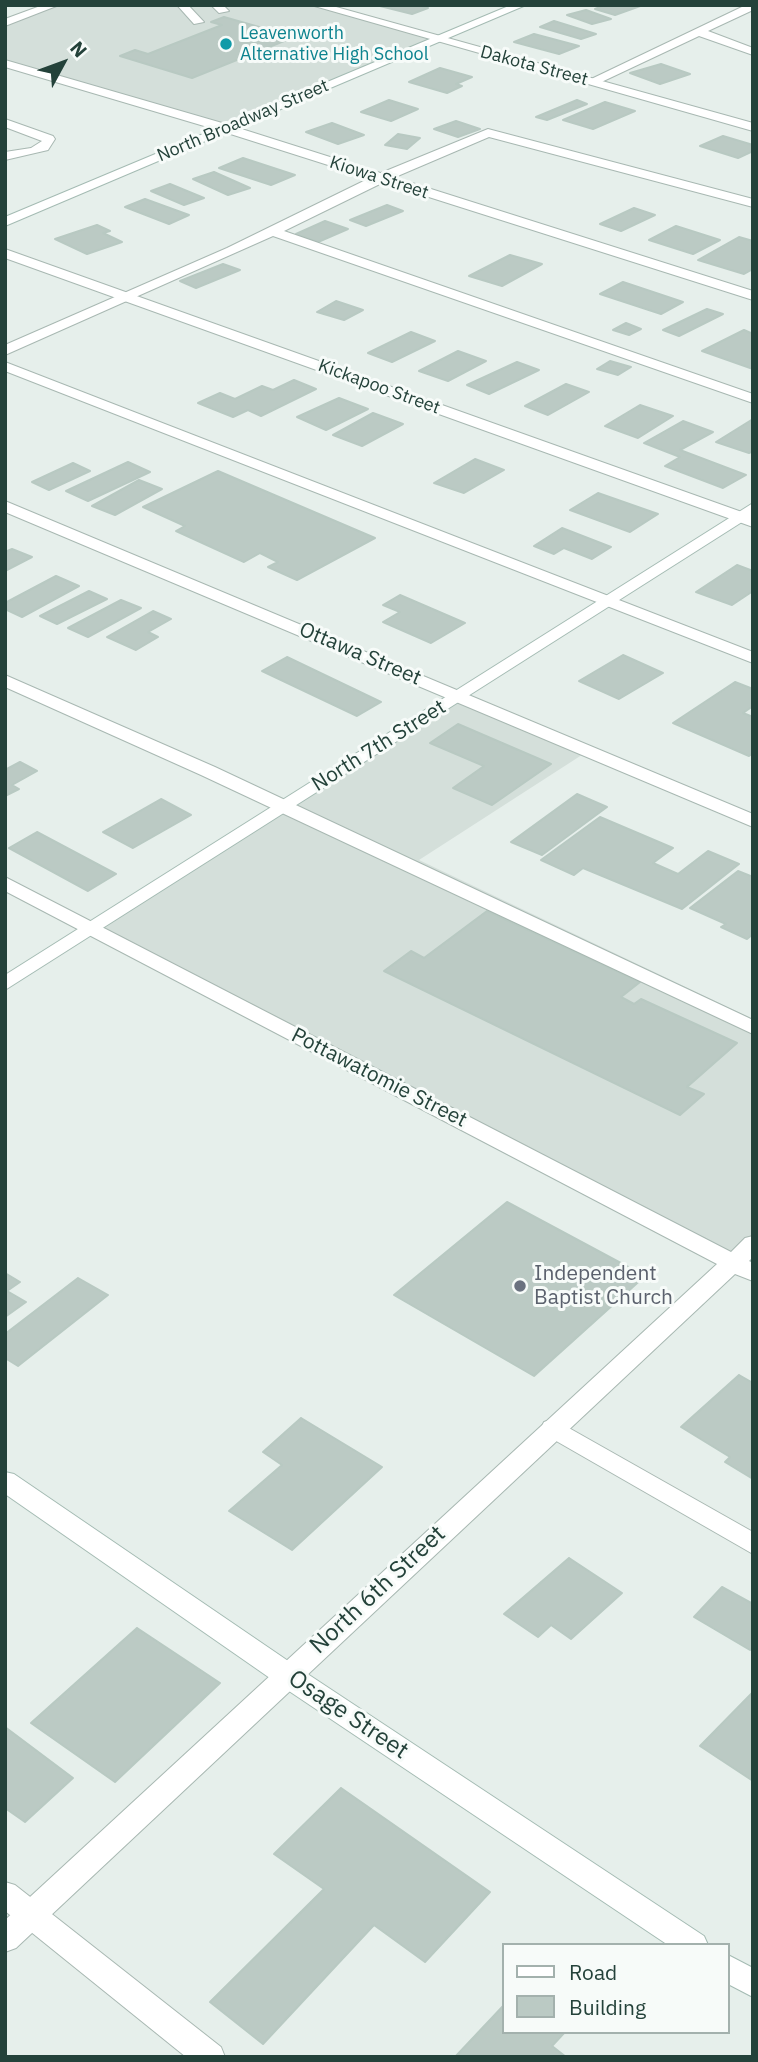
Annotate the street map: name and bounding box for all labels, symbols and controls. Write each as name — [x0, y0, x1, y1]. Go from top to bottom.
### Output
place label: Leavenworth Alternative High School — [240, 23, 429, 66]
north arrow — [28, 28, 98, 98]
text: N — [65, 36, 92, 62]
marker: Leavenworth Alternative High School — [218, 36, 234, 52]
street label: Dakota Street — [478, 41, 590, 91]
street label: North Broadway Street — [154, 75, 332, 167]
street label: Kiowa Street — [327, 152, 431, 204]
street label: Kickapoo Street — [315, 355, 443, 419]
street label: Ottawa Street — [295, 617, 425, 691]
street label: North 7th Street — [307, 695, 451, 797]
street label: Pottawatomie Street — [287, 1023, 471, 1133]
place label: Independent Baptist Church — [534, 1261, 673, 1311]
marker: Independent Baptist Church — [512, 1278, 528, 1294]
street label: North 6th Street — [304, 1520, 452, 1660]
street label: Osage Street — [282, 1664, 414, 1766]
legend — [503, 1943, 730, 2034]
text: Road — [569, 1958, 617, 1986]
text: Building — [569, 1993, 646, 2021]

